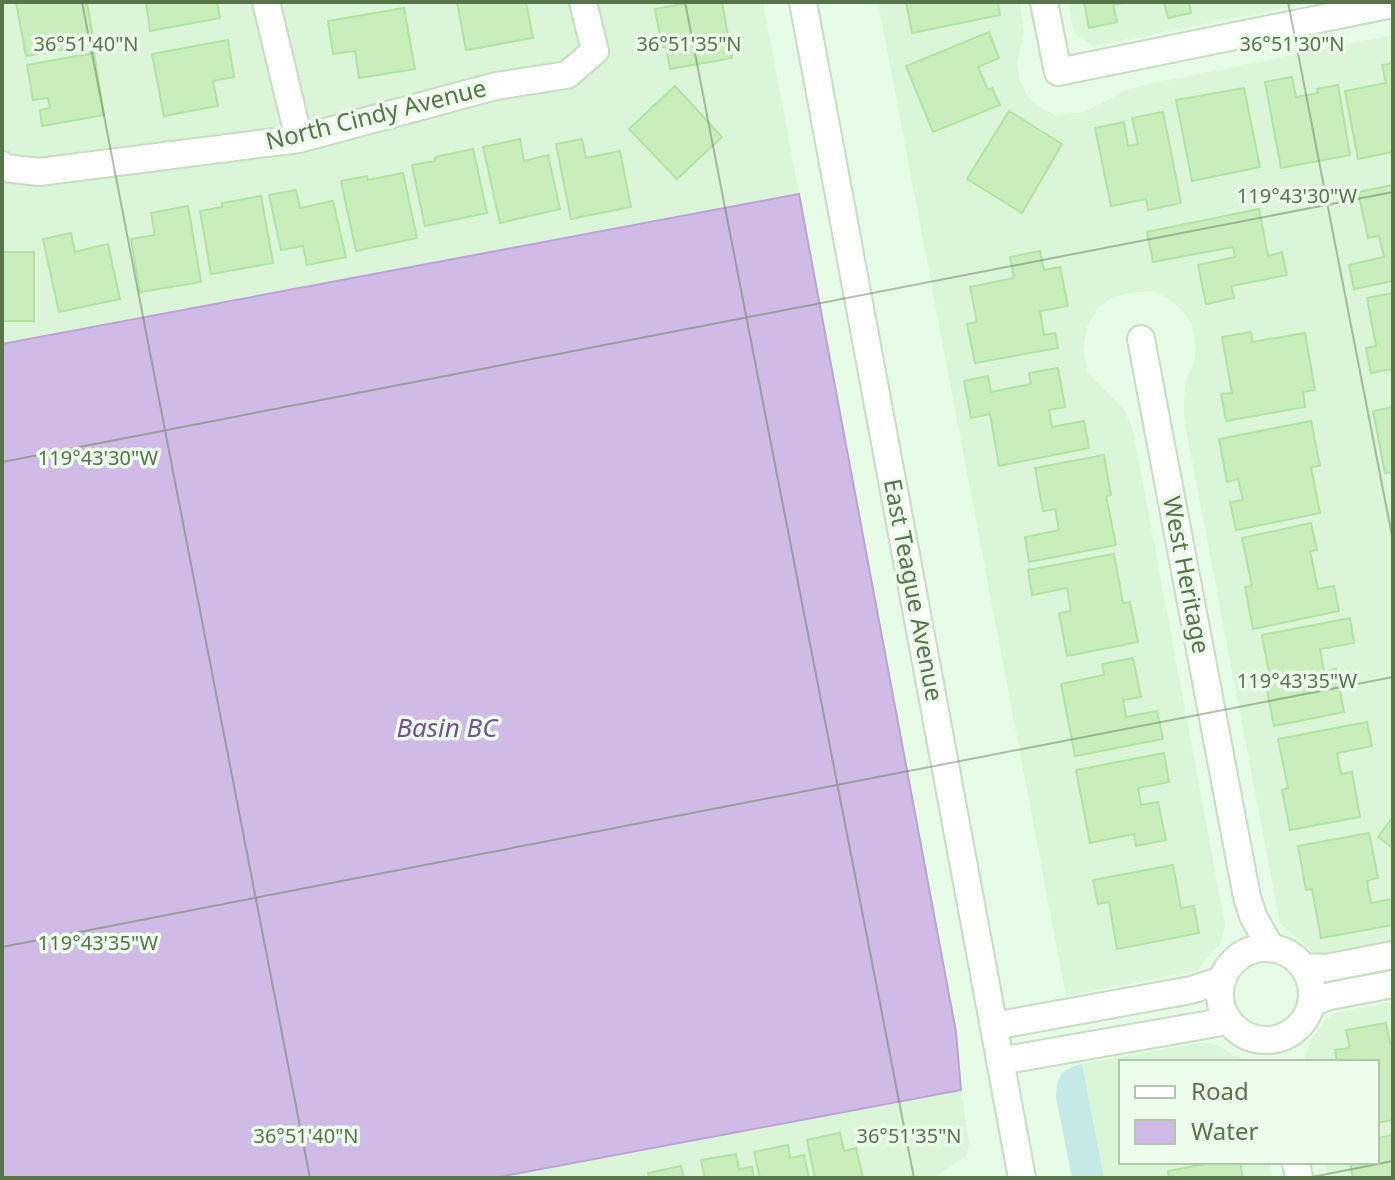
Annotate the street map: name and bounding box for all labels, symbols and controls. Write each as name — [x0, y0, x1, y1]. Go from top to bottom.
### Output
text: 36°51'40"N — [33, 30, 139, 57]
text: 36°51'35"N — [636, 30, 742, 57]
text: 36°51'30"N — [1239, 30, 1345, 57]
street label: North Cindy Avenue — [262, 70, 489, 157]
text: 119°43'30"W — [1237, 182, 1358, 209]
text: 119°43'30"W — [38, 444, 159, 471]
street label: East Teague Avenue — [877, 476, 952, 704]
street label: West Heritage — [1156, 493, 1219, 656]
text: 119°43'35"W — [1237, 667, 1358, 694]
water label: Basin BC — [397, 709, 499, 745]
text: 119°43'35"W — [38, 929, 159, 956]
legend — [1119, 1060, 1379, 1164]
text: Road — [1191, 1074, 1249, 1107]
text: Water — [1191, 1114, 1259, 1147]
text: 36°51'40"N — [253, 1122, 359, 1149]
text: 36°51'35"N — [856, 1122, 962, 1149]

